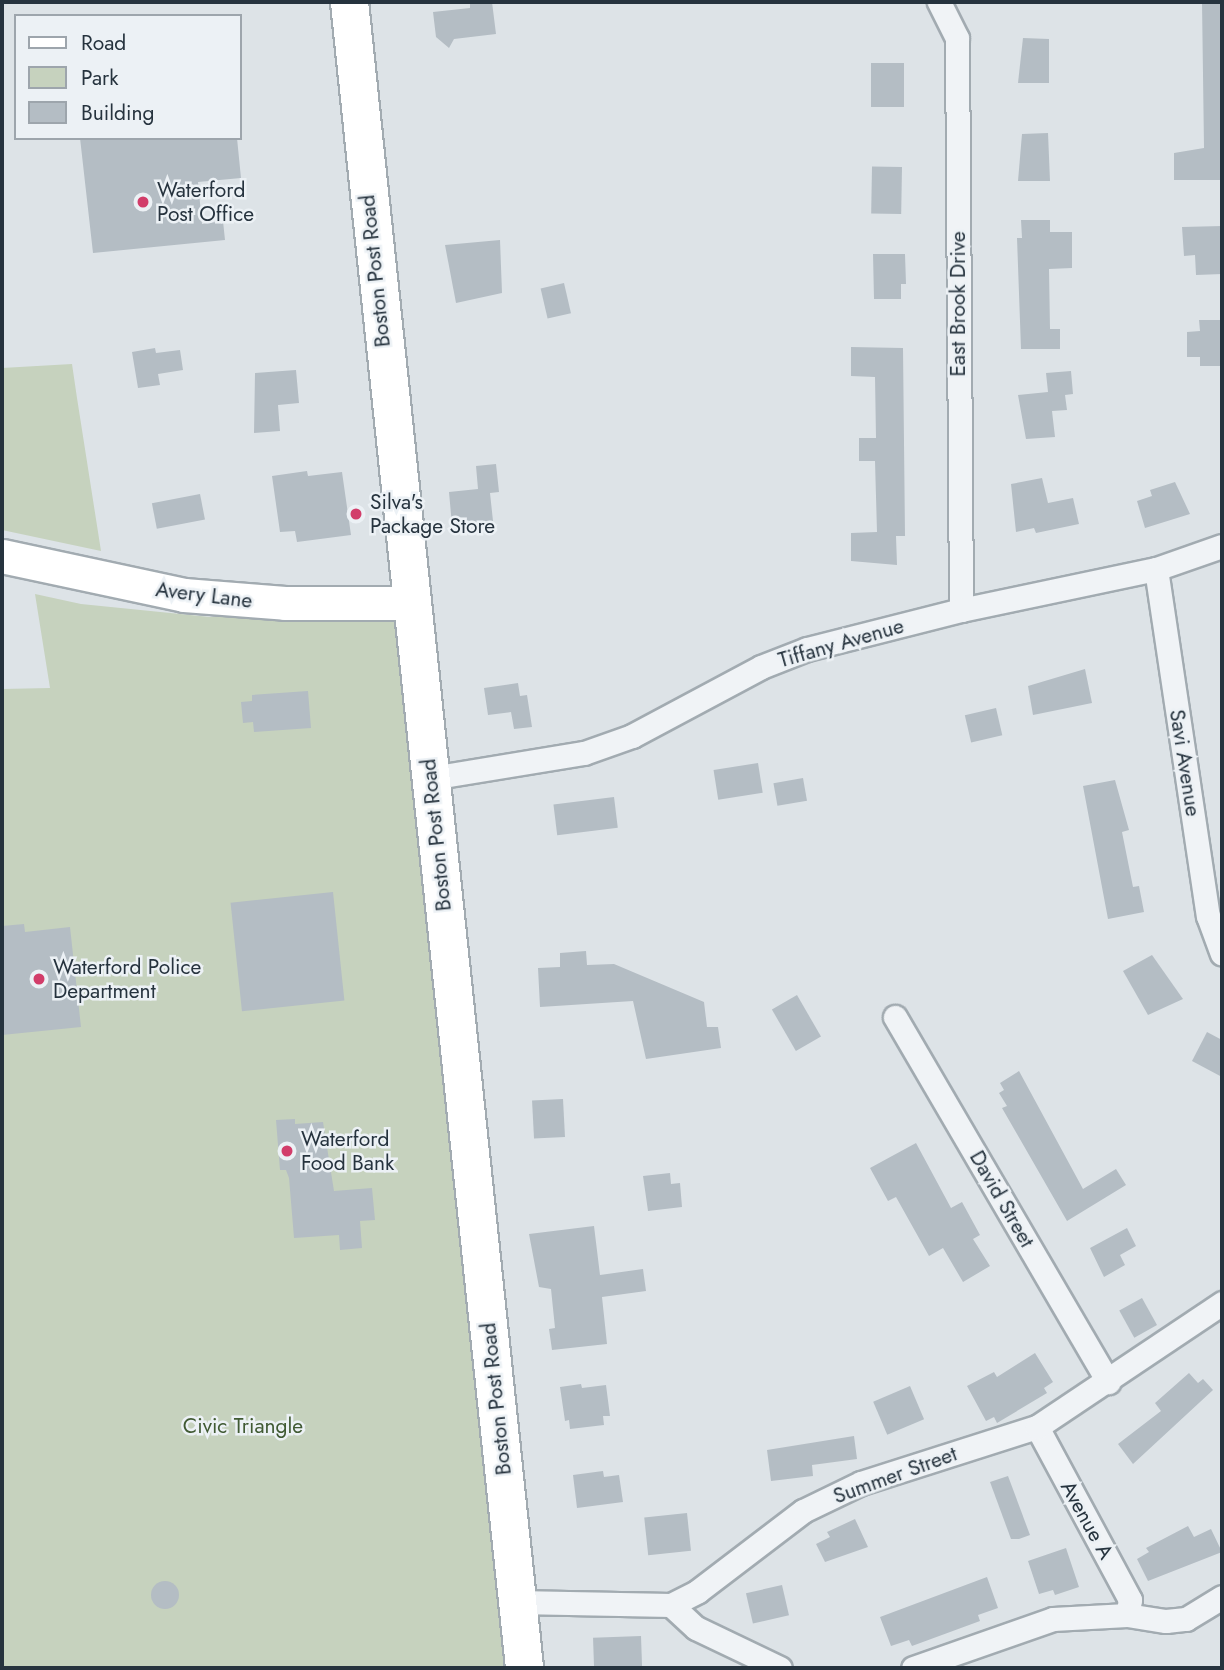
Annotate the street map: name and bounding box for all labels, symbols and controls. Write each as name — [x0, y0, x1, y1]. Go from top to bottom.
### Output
legend — [14, 14, 242, 140]
text: Road — [81, 28, 126, 58]
text: Park — [81, 63, 118, 93]
text: Building — [81, 98, 154, 128]
place label: Waterford Post Office — [157, 177, 254, 227]
marker: Waterford Post Office — [135, 194, 151, 210]
street label: Boston Post Road — [354, 194, 396, 348]
street label: East Brook Drive — [945, 231, 971, 377]
place label: Silva's Package Store — [370, 489, 495, 539]
marker: Silva's Package Store — [348, 506, 364, 522]
street label: Avery Lane — [154, 577, 254, 613]
street label: Tiffany Avenue — [775, 613, 907, 673]
street label: Savi Avenue — [1164, 708, 1206, 818]
street label: Boston Post Road — [415, 758, 457, 912]
place label: Waterford Police Department — [53, 954, 201, 1004]
marker: Waterford Police Department — [31, 971, 47, 987]
place label: Waterford Food Bank — [301, 1126, 394, 1176]
marker: Waterford Food Bank — [279, 1143, 295, 1159]
street label: David Street — [964, 1146, 1040, 1252]
street label: Boston Post Road — [475, 1322, 517, 1476]
park label: Civic Triangle — [183, 1413, 303, 1439]
street label: Summer Street — [830, 1441, 960, 1509]
street label: Avenue A — [1055, 1476, 1119, 1564]

